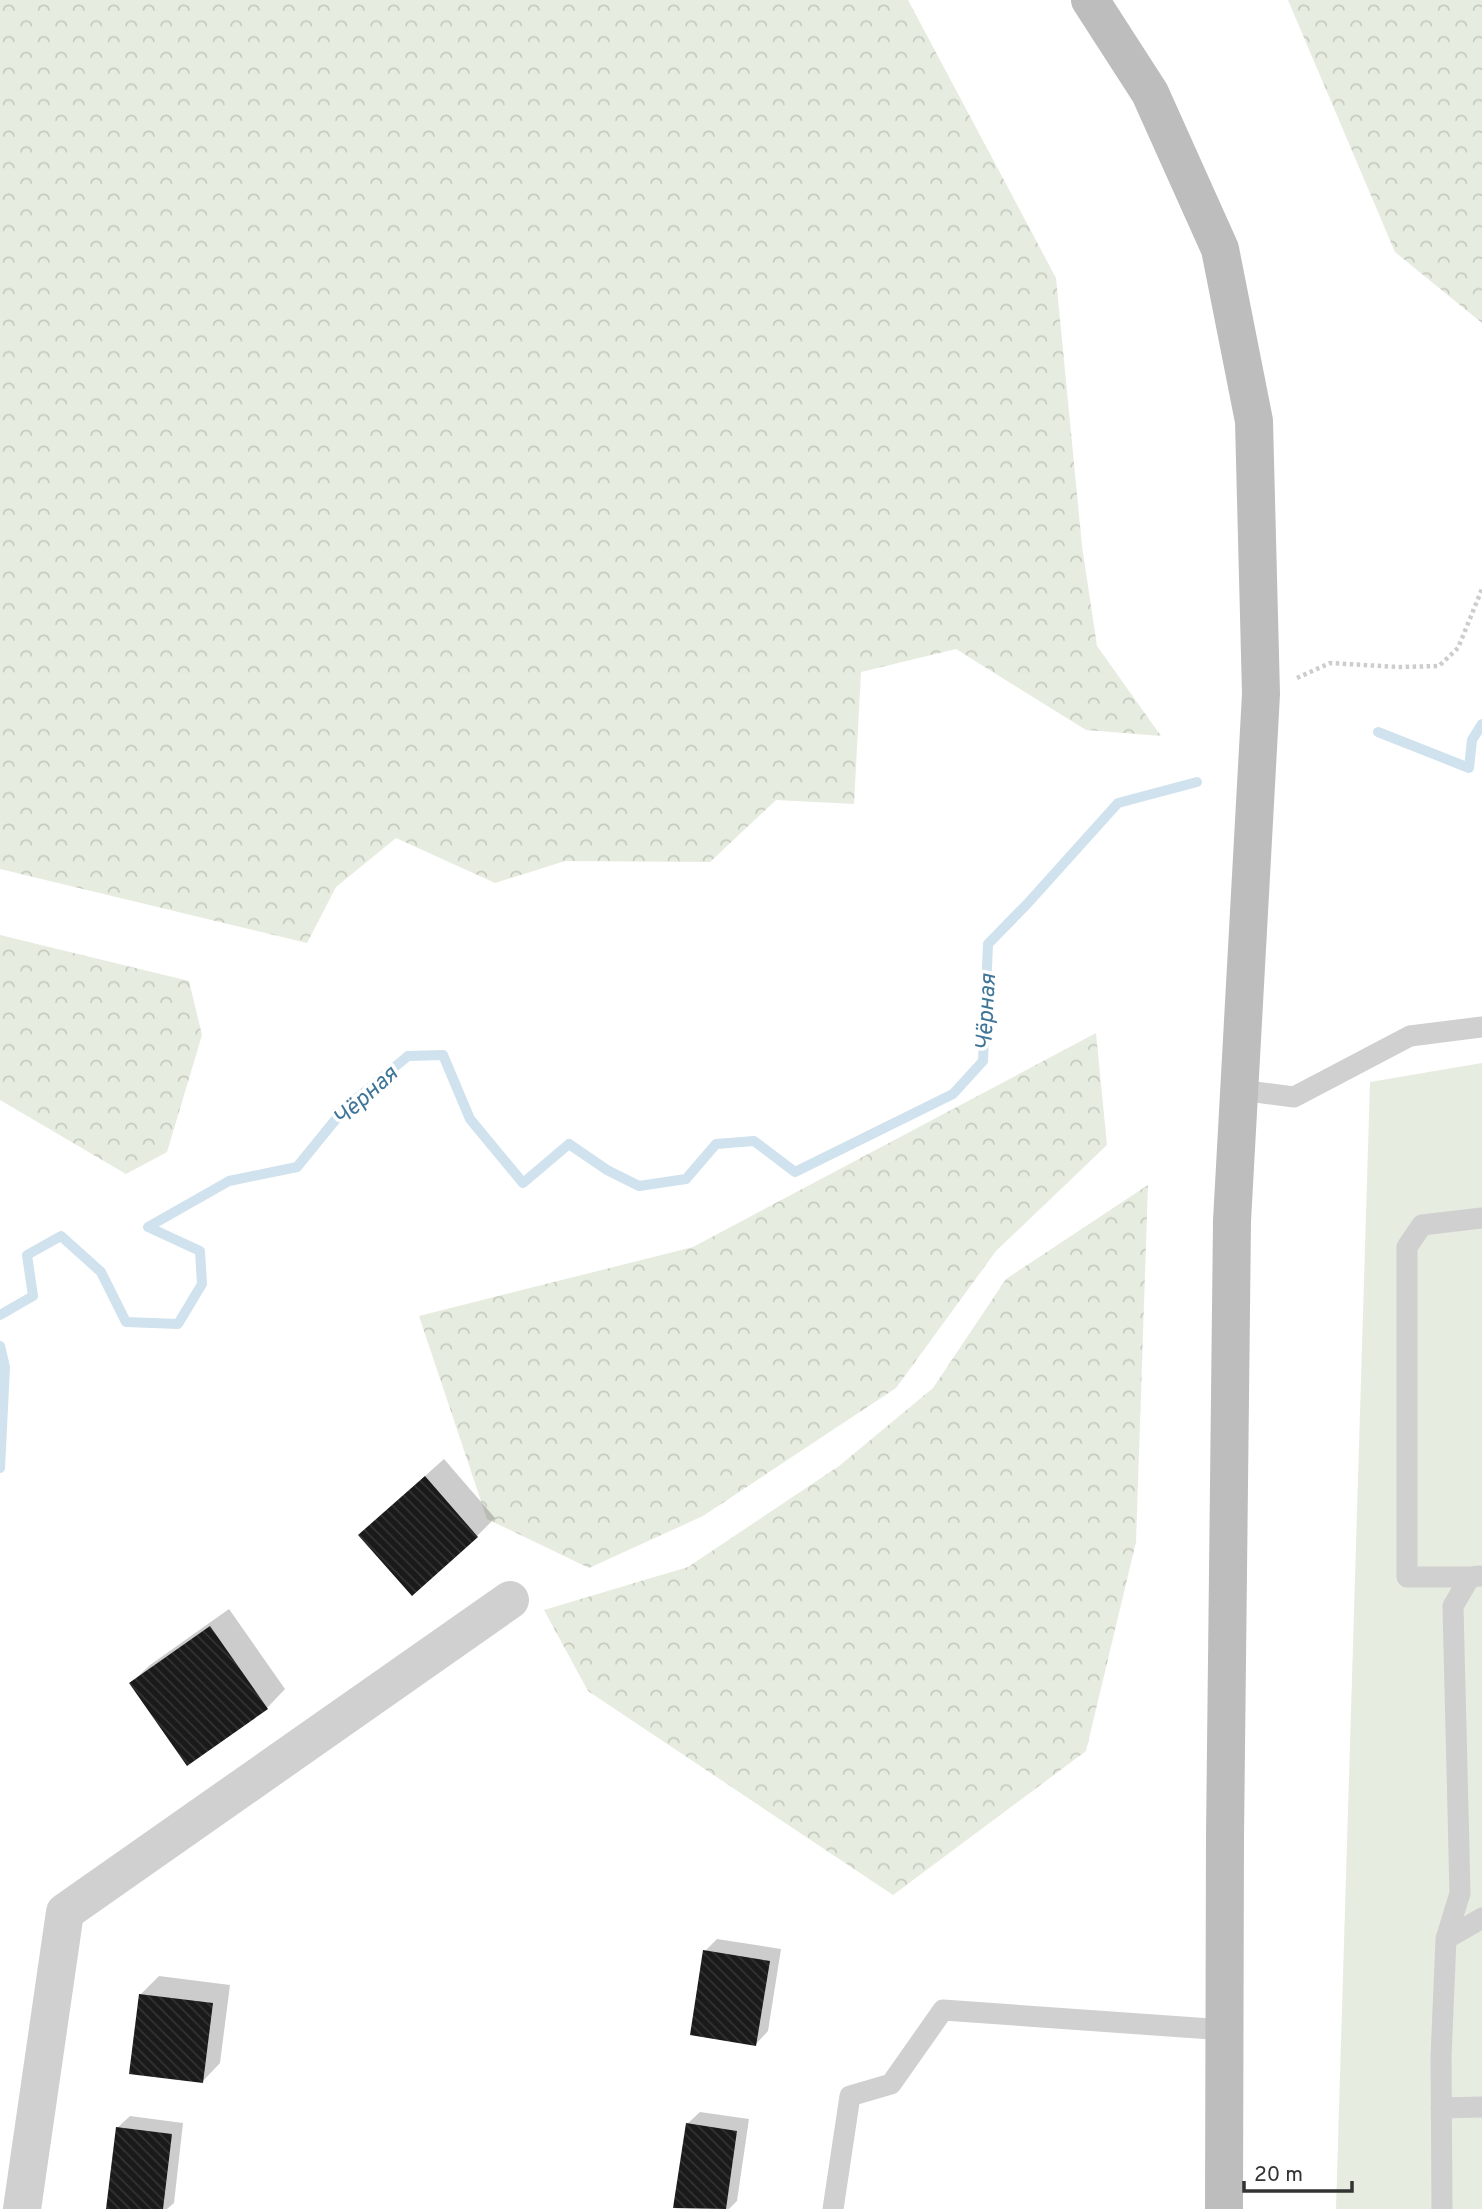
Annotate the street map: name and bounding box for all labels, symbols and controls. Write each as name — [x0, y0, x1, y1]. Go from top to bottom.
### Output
water label: Чёрная — [971, 972, 1004, 1051]
water label: Чёрная — [328, 1060, 406, 1133]
scale bar — [1244, 2150, 1352, 2194]
text: 20 m — [1254, 2162, 1303, 2189]

